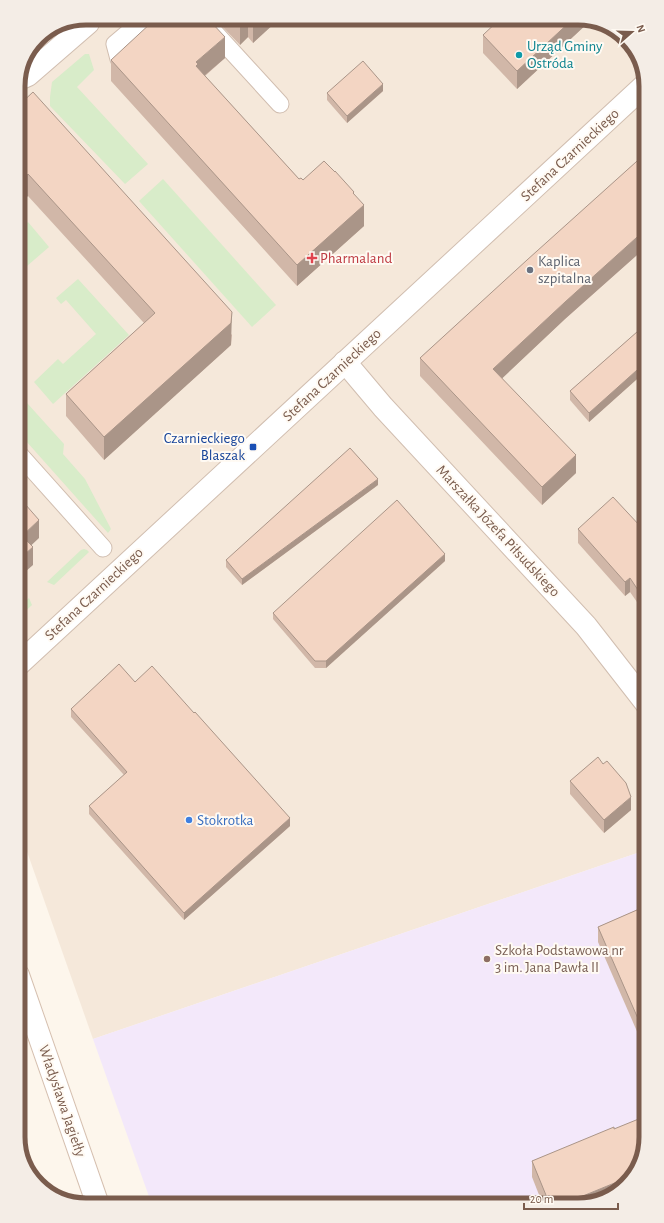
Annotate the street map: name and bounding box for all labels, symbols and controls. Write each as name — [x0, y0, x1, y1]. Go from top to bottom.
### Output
north arrow — [612, 12, 652, 52]
text: N — [634, 23, 647, 34]
place label: Urząd Gminy Ostróda — [527, 39, 603, 71]
marker: Urząd Gminy Ostróda — [514, 50, 524, 60]
street label: Stefana Czarnieckiego — [518, 106, 622, 204]
place label: Pharmaland — [320, 251, 392, 266]
marker: Pharmaland — [307, 253, 317, 263]
place label: Kaplica szpitalna — [538, 254, 591, 286]
marker: Kaplica szpitalna — [525, 265, 535, 275]
street label: Stefana Czarnieckiego — [280, 326, 384, 424]
place label: Czarnieckiego Blaszak — [164, 431, 245, 463]
marker: Czarnieckiego Blaszak — [248, 442, 258, 452]
street label: Marszałka Józefa Piłsudskiego — [433, 462, 563, 600]
street label: Stefana Czarnieckiego — [42, 545, 146, 643]
place label: Stokrotka — [197, 813, 253, 828]
marker: Stokrotka — [184, 815, 194, 825]
place label: Szkoła Podstawowa nr 3 im. Jana Pawła II — [495, 943, 624, 975]
marker: Szkoła Podstawowa nr 3 im. Jana Pawła II — [482, 954, 492, 964]
street label: Władysława Jagiełły — [36, 1043, 88, 1159]
scale bar — [524, 1185, 618, 1211]
text: 20 m — [530, 1193, 553, 1205]

